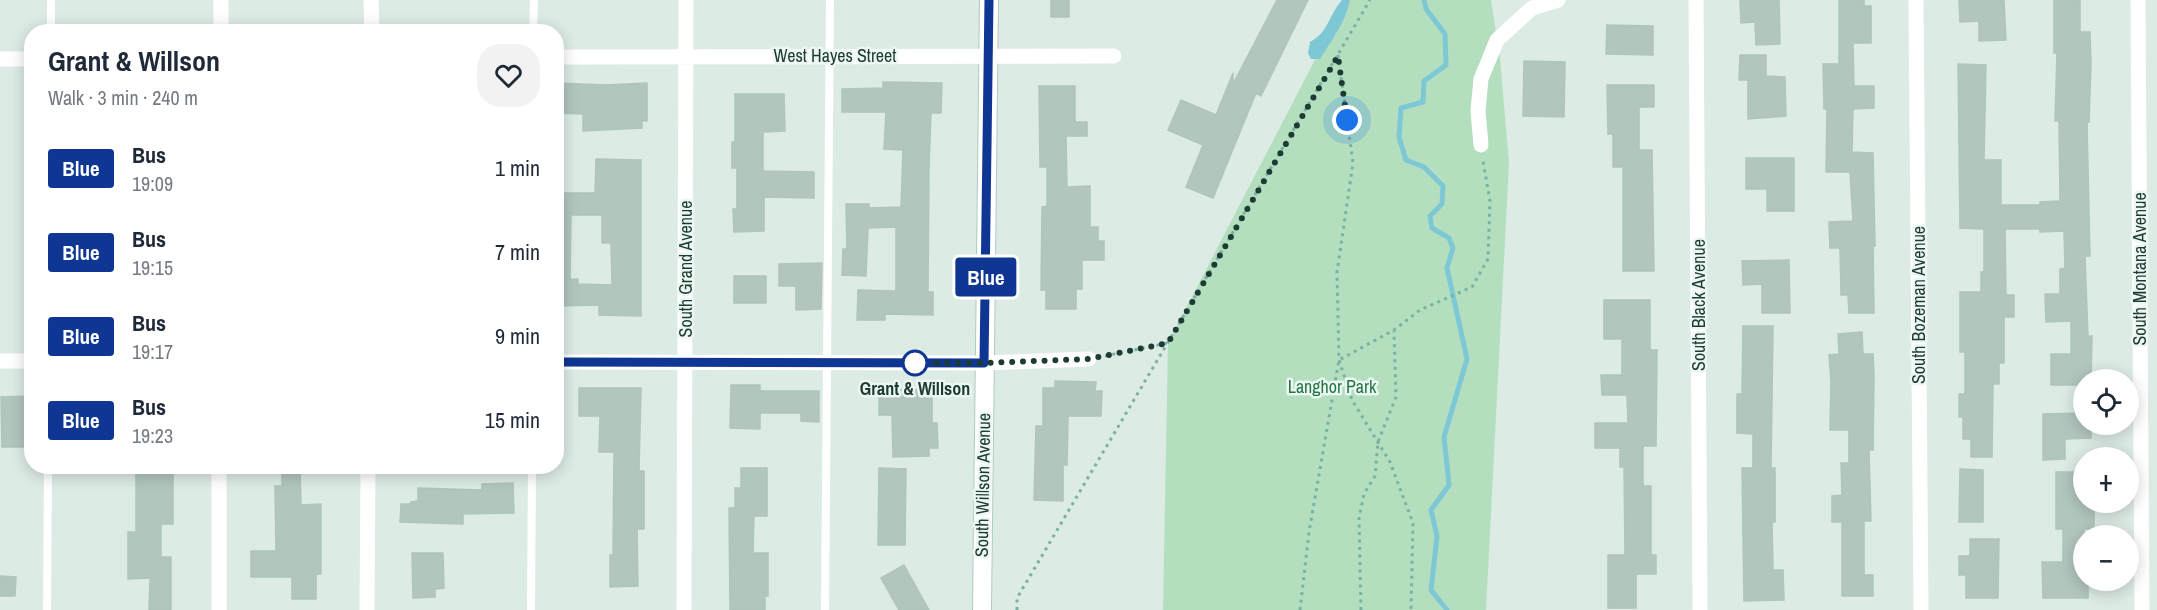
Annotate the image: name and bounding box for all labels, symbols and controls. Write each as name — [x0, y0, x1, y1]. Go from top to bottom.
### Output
text: Grant & Willson — [48, 42, 220, 80]
street label: West Hayes Street — [774, 43, 896, 68]
button: heart — [477, 44, 540, 107]
text: Walk · 3 min · 240 m — [48, 84, 198, 111]
your location — [1332, 105, 1362, 135]
text: Bus — [132, 140, 166, 170]
text: 1 min — [495, 153, 540, 183]
text: Blue — [62, 154, 100, 183]
text: 19:09 — [132, 170, 173, 197]
street label: South Montana Avenue — [2127, 192, 2152, 346]
street label: South Grand Avenue — [673, 201, 698, 337]
text: Bus — [132, 224, 166, 254]
street label: South Bozeman Avenue — [1906, 226, 1931, 384]
text: 7 min — [495, 237, 540, 267]
text: Blue — [62, 238, 100, 267]
street label: South Black Avenue — [1686, 239, 1711, 371]
text: 19:15 — [132, 254, 173, 281]
line badge: Blue — [944, 258, 1028, 296]
text: Blue — [967, 263, 1005, 292]
text: Bus — [132, 308, 166, 338]
text: 9 min — [495, 321, 540, 351]
text: Blue — [62, 322, 100, 351]
text: 19:17 — [132, 338, 173, 365]
marker: Grant & Willson — [902, 350, 928, 376]
map controls — [2073, 369, 2139, 591]
button: locate — [2073, 369, 2139, 435]
park label: Langhor Park — [1288, 374, 1377, 399]
place label: Grant & Willson — [860, 376, 970, 401]
text: Bus — [132, 392, 166, 422]
text: 15 min — [485, 405, 540, 435]
text: Blue — [62, 406, 100, 435]
street label: South Willson Avenue — [969, 413, 996, 557]
text: 19:23 — [132, 422, 173, 449]
button: + — [2073, 447, 2139, 513]
button: − — [2073, 525, 2139, 591]

